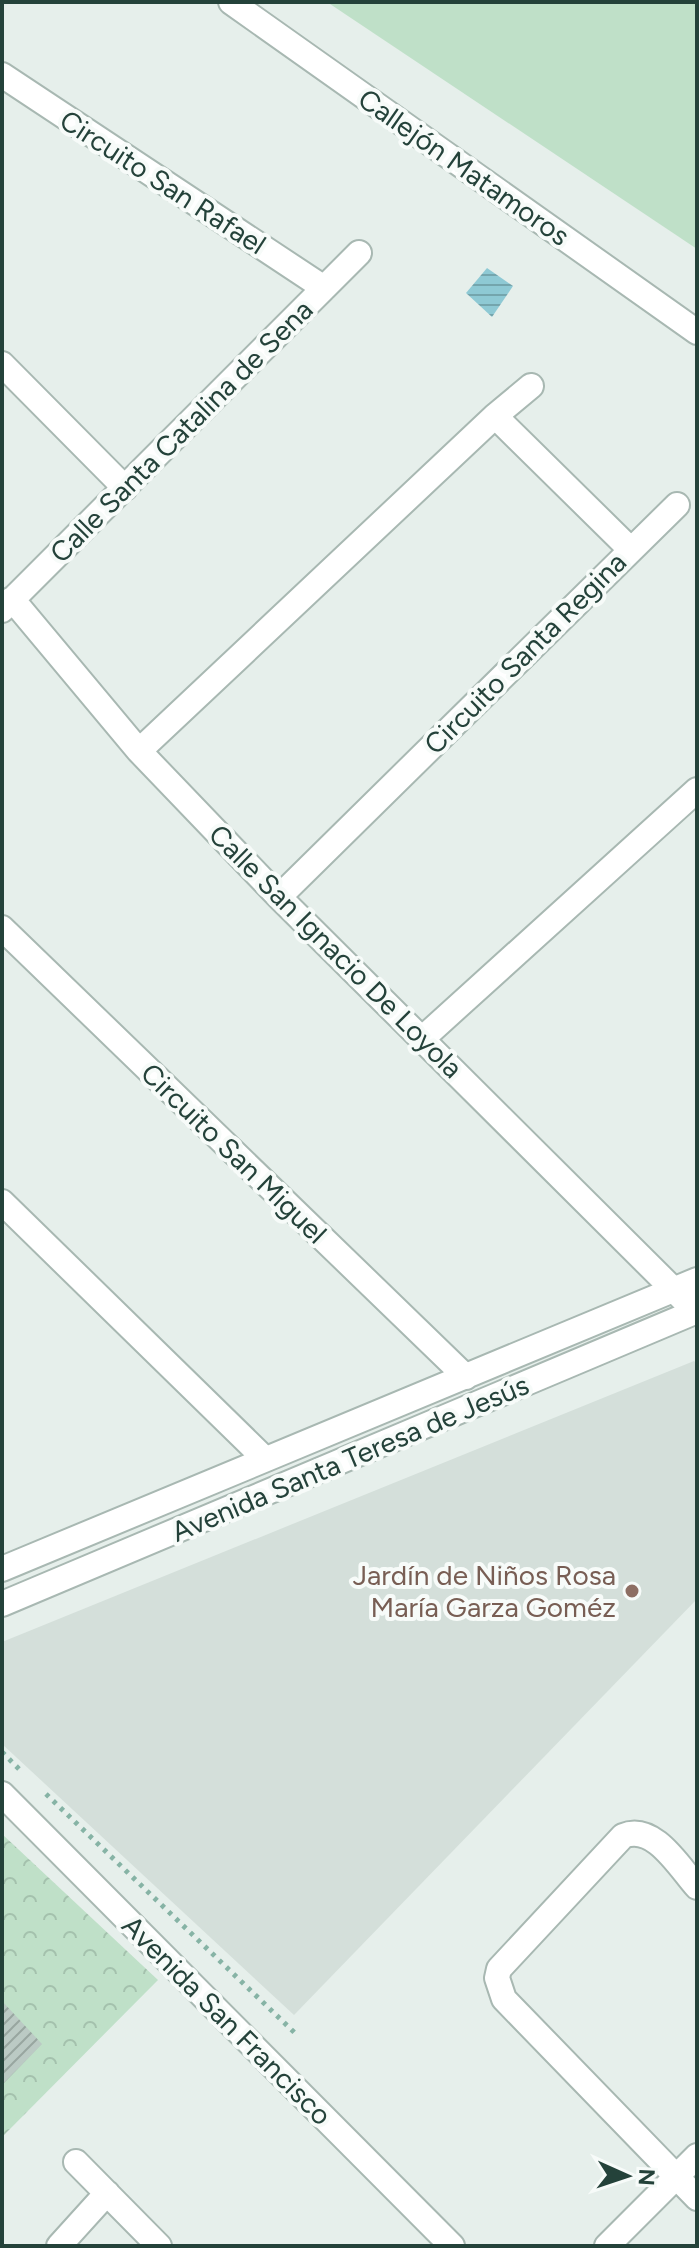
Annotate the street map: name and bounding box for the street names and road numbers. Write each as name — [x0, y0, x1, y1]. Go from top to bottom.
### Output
street label: Callejón Matamoros — [352, 81, 576, 253]
street label: Circuito San Rafael — [54, 103, 272, 261]
street label: Calle Santa Catalina de Sena — [43, 293, 319, 569]
street label: Circuito Santa Regina — [417, 545, 633, 761]
street label: Calle San Ignacio De Loyola — [202, 817, 470, 1085]
street label: Circuito San Miguel — [134, 1056, 334, 1250]
street label: Avenida Santa Teresa de Jesús — [166, 1367, 534, 1549]
street label: Avenida San Francisco — [115, 1908, 339, 2132]

